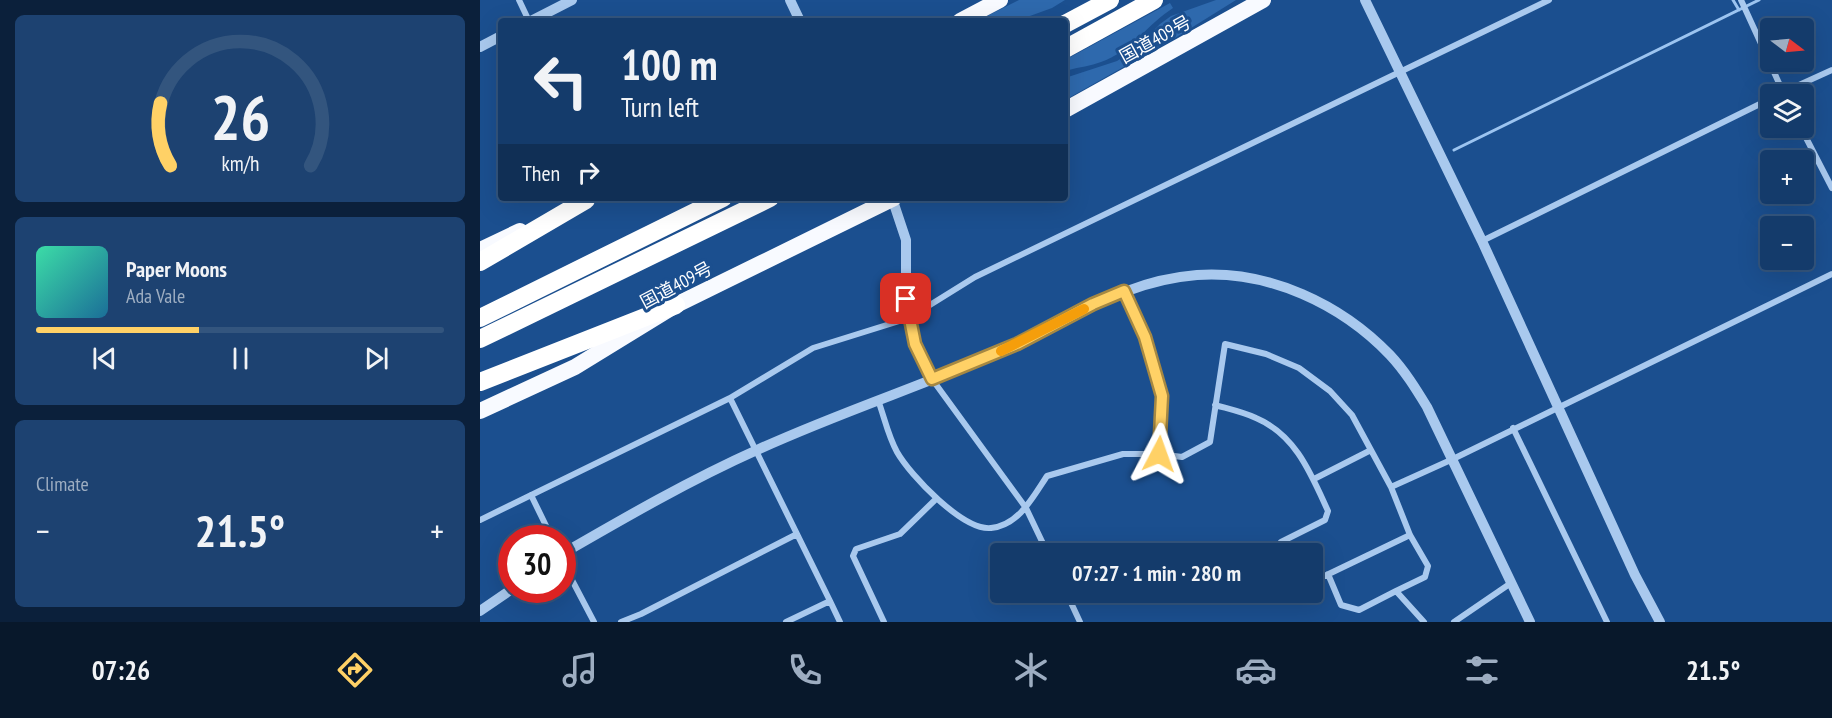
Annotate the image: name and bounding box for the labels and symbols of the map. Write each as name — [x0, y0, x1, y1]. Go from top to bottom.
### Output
street label: 国道409号 — [1115, 10, 1195, 68]
north arrow — [1760, 18, 1814, 72]
street label: 国道409号 — [636, 256, 716, 314]
pin — [880, 273, 931, 324]
position arrow — [1127, 422, 1191, 486]
speed limit sign: 30 — [498, 525, 576, 603]

